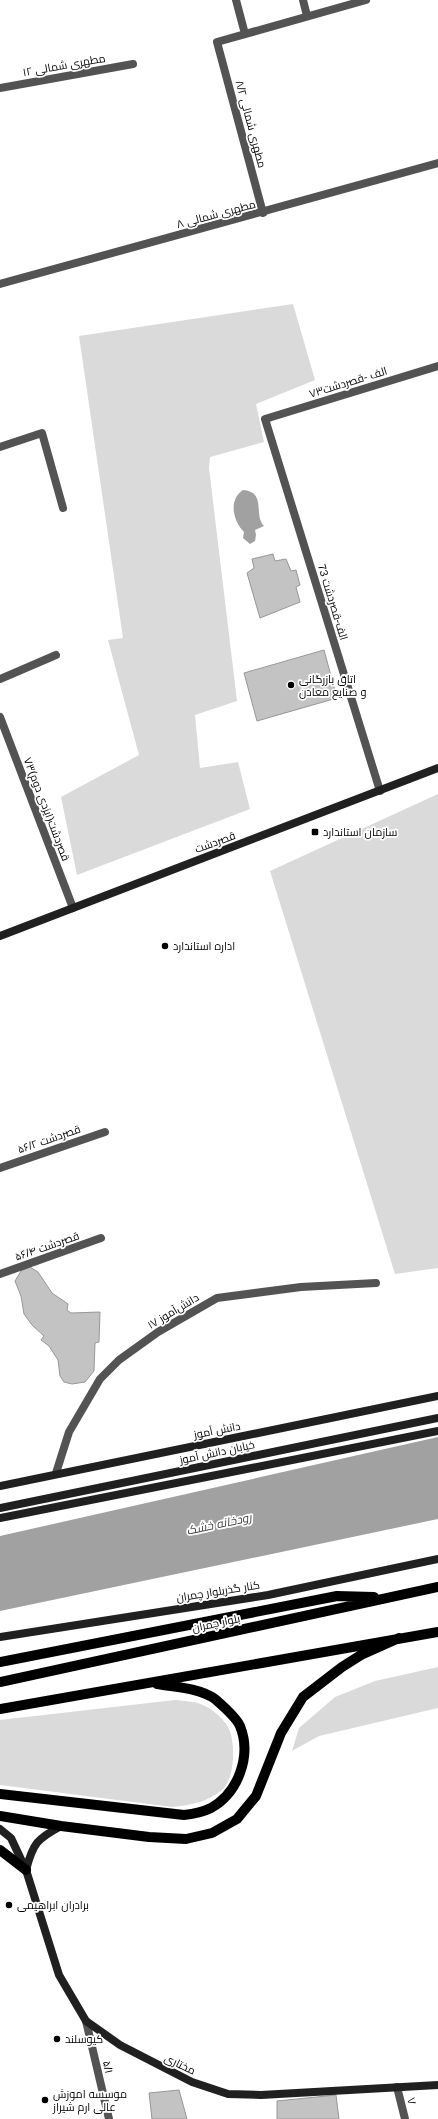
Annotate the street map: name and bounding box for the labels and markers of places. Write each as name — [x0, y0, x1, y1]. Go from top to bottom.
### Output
place label: اتاق بازرگانی و صنایع معادن — [299, 673, 366, 700]
marker: اتاق بازرگانی و صنایع معادن — [286, 680, 296, 690]
place label: سازمان استاندارد — [323, 826, 397, 839]
marker: سازمان استاندارد — [310, 827, 320, 837]
place label: اداره استاندارد — [173, 940, 235, 953]
marker: اداره استاندارد — [160, 941, 170, 951]
place label: برادران ابراهیمی — [17, 1899, 89, 1912]
marker: برادران ابراهیمی — [4, 1900, 14, 1910]
place label: کیوسلند — [65, 2033, 103, 2046]
marker: کیوسلند — [52, 2034, 62, 2044]
place label: موسسه اموزش عالی ارم شیراز — [52, 2088, 127, 2115]
marker: موسسه اموزش عالی ارم شیراز — [40, 2095, 50, 2105]

